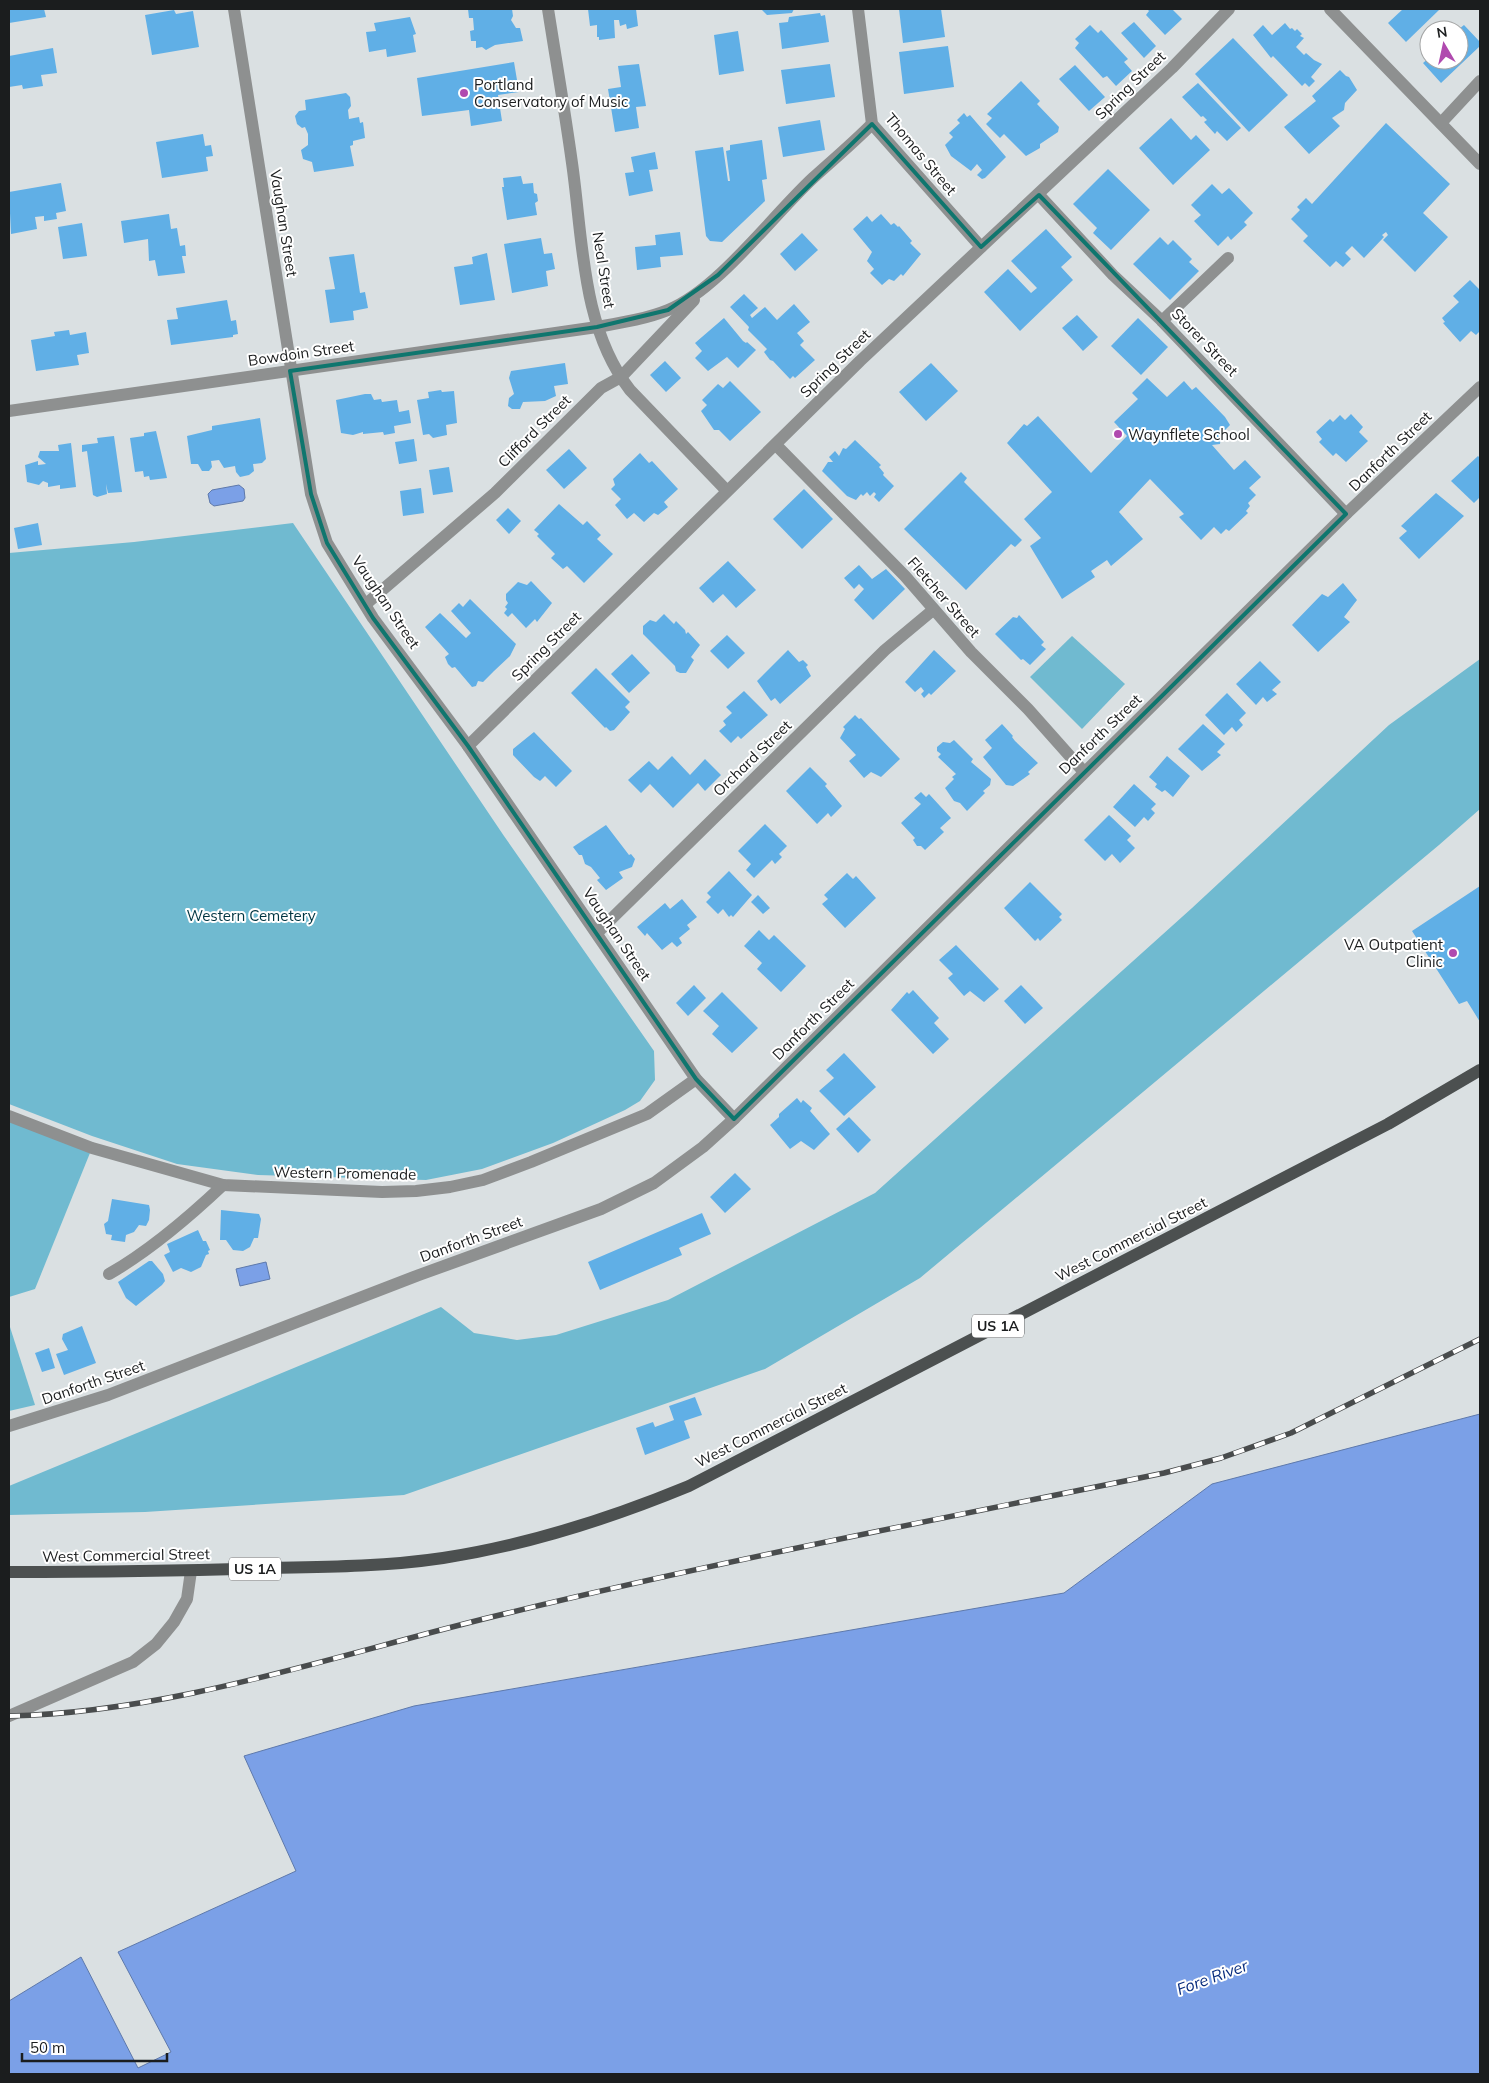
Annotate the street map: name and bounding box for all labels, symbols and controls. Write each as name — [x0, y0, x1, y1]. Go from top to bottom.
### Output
north arrow — [1419, 20, 1469, 70]
text: N — [1435, 22, 1449, 42]
street label: Spring Street — [1091, 47, 1169, 123]
place label: Portland Conservatory of Music — [474, 75, 628, 111]
marker: Portland Conservatory of Music — [458, 87, 470, 99]
street label: Thomas Street — [881, 109, 961, 199]
street label: Vaughan Street — [266, 168, 302, 278]
street label: Neal Street — [589, 230, 619, 310]
street label: Storer Street — [1168, 304, 1242, 380]
street label: Spring Street — [796, 325, 874, 401]
street label: Bowdoin Street — [247, 336, 355, 370]
street label: Clifford Street — [494, 391, 574, 471]
street label: Danforth Street — [1345, 407, 1435, 495]
place label: Waynflete School — [1128, 425, 1250, 444]
marker: Waynflete School — [1112, 428, 1124, 440]
street label: Vaughan Street — [348, 552, 424, 652]
street label: Fletcher Street — [904, 553, 984, 641]
street label: Spring Street — [507, 607, 585, 685]
street label: Danforth Street — [1055, 690, 1145, 778]
street label: Orchard Street — [709, 716, 795, 800]
street label: Vaughan Street — [579, 884, 655, 984]
park label: Western Cemetery — [186, 906, 316, 925]
place label: VA Outpatient Clinic — [1344, 935, 1443, 971]
marker: VA Outpatient Clinic — [1447, 947, 1459, 959]
street label: Danforth Street — [768, 974, 858, 1064]
street label: Western Promenade — [274, 1162, 416, 1184]
street label: West Commercial Street — [1052, 1192, 1210, 1286]
street label: Danforth Street — [417, 1212, 525, 1266]
road number: US 1A — [972, 1314, 1024, 1338]
street label: Danforth Street — [39, 1355, 147, 1409]
street label: West Commercial Street — [692, 1378, 850, 1472]
street label: West Commercial Street — [42, 1544, 210, 1566]
road number: US 1A — [229, 1558, 281, 1580]
water label: Fore River — [1174, 1955, 1251, 1999]
scale bar — [22, 2030, 168, 2062]
text: 50 m — [30, 2038, 65, 2057]

